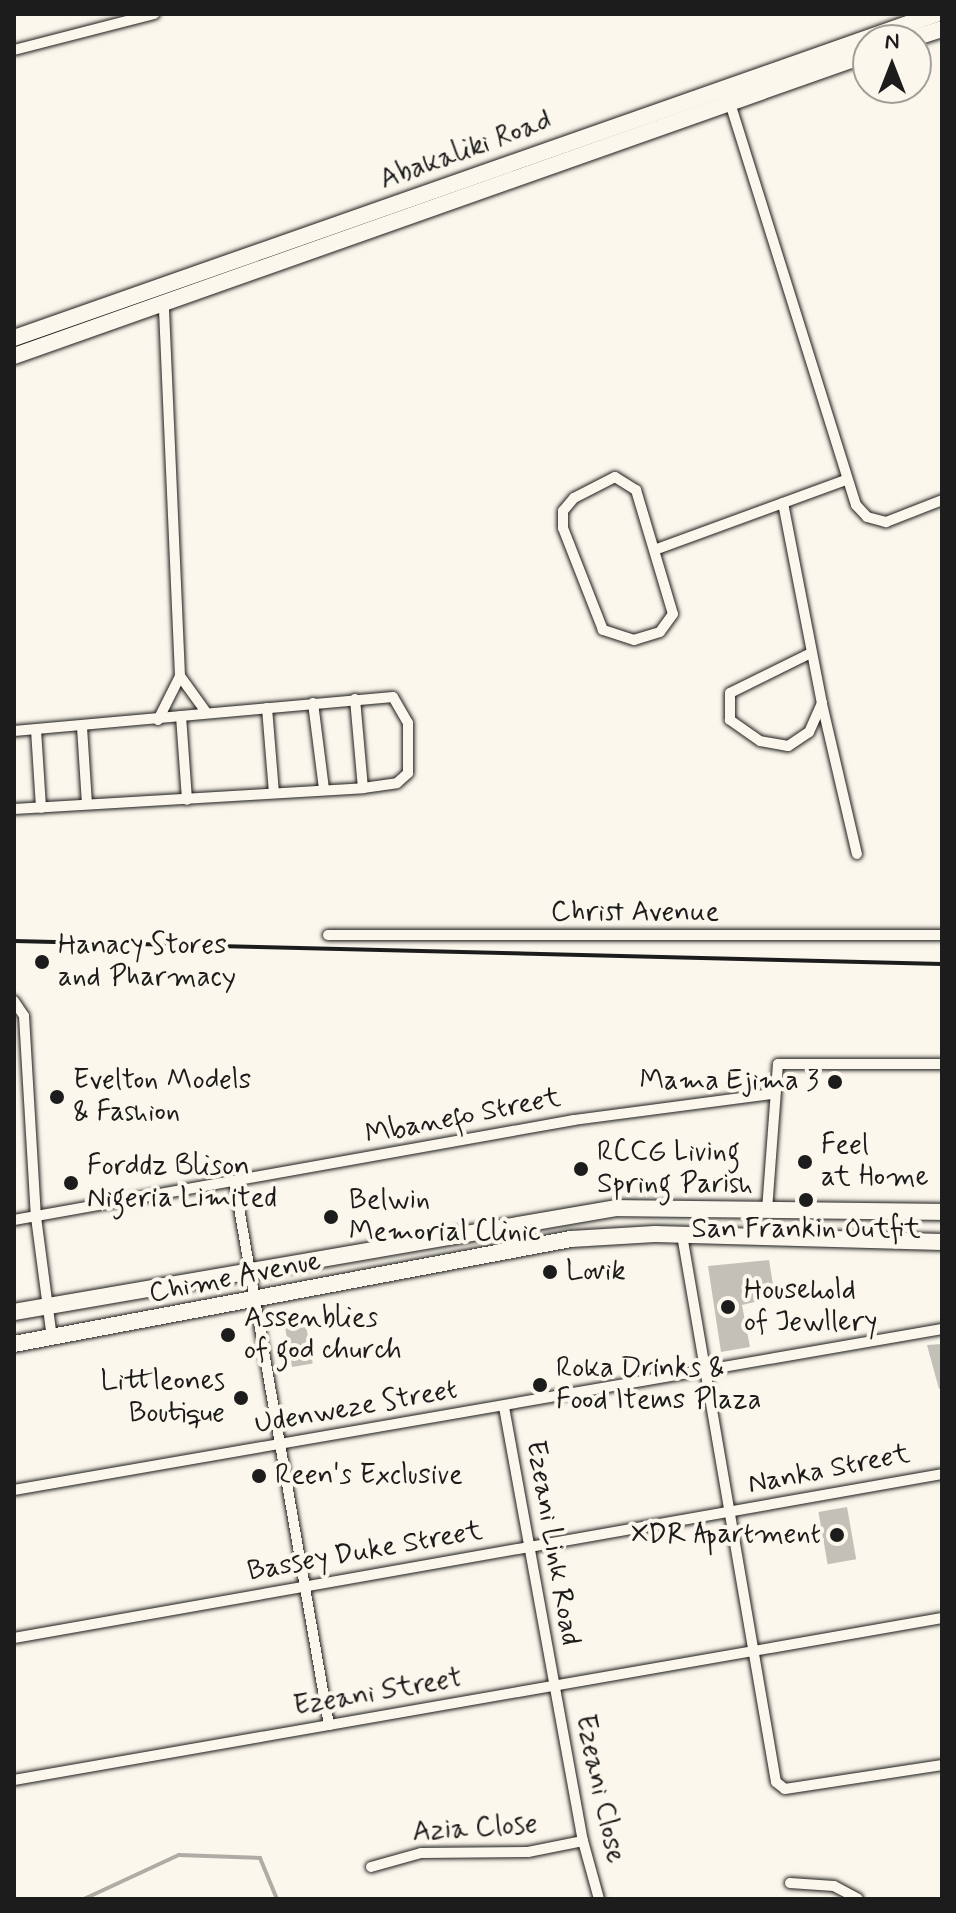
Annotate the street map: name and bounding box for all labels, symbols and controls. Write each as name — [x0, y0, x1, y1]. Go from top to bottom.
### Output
north arrow — [852, 24, 932, 104]
text: N — [885, 28, 899, 56]
street label: Abakaliki Road — [377, 105, 555, 197]
street label: Christ Avenue — [551, 896, 719, 930]
place label: Hanacy Stores and Pharmacy — [58, 929, 228, 995]
marker: Hanacy Stores and Pharmacy — [33, 953, 51, 971]
place label: Evelton Models & Fashion — [73, 1064, 247, 1130]
place label: Mama Ejima 3 — [636, 1065, 819, 1099]
marker: Mama Ejima 3 — [826, 1073, 844, 1091]
street label: Mbanefo Street — [362, 1082, 564, 1152]
marker: Evelton Models & Fashion — [48, 1088, 66, 1106]
place label: Feel at Home — [821, 1129, 928, 1195]
place label: RCCG Living Spring Parish — [597, 1136, 752, 1202]
place label: Forddz Blison Nigeria Limited — [87, 1150, 276, 1216]
marker: Feel at Home — [796, 1153, 814, 1171]
marker: RCCG Living Spring Parish — [572, 1160, 590, 1178]
marker: Forddz Blison Nigeria Limited — [62, 1174, 80, 1192]
place label: Belwin Memorial Clinic — [349, 1184, 545, 1250]
marker: San Frankin Outfit — [797, 1191, 815, 1209]
marker: Belwin Memorial Clinic — [320, 1206, 342, 1228]
place label: San Frankin Outfit — [689, 1213, 923, 1247]
street label: Chime Avenue — [144, 1244, 326, 1312]
place label: Lovik — [566, 1255, 626, 1289]
marker: Lovik — [541, 1263, 559, 1281]
place label: Household of Jewllery — [744, 1274, 874, 1340]
marker: Household of Jewllery — [719, 1298, 737, 1316]
place label: Assenblies of god church — [244, 1302, 401, 1368]
marker: Assenblies of god church — [219, 1326, 237, 1344]
place label: Roka Drinks & Food Items Plaza — [556, 1352, 769, 1418]
place label: Littleones Boutique — [101, 1365, 225, 1431]
street label: Udenweze Street — [250, 1373, 462, 1443]
marker: Roka Drinks & Food Items Plaza — [531, 1376, 549, 1394]
marker: Littleones Boutique — [232, 1389, 250, 1407]
street label: Nanka Street — [745, 1438, 913, 1502]
street label: Ezeani Link Road — [518, 1439, 586, 1647]
place label: Reen's Exclusive — [275, 1459, 468, 1493]
marker: Reen's Exclusive — [250, 1467, 268, 1485]
street label: Bassey Duke Street — [245, 1515, 485, 1589]
place label: XDR Apartment — [631, 1518, 821, 1552]
marker: XDR Apartment — [828, 1526, 846, 1544]
street label: Ezeani Street — [292, 1662, 464, 1724]
street label: Ezeani Close — [567, 1711, 631, 1867]
street label: Azia Close — [411, 1808, 539, 1850]

